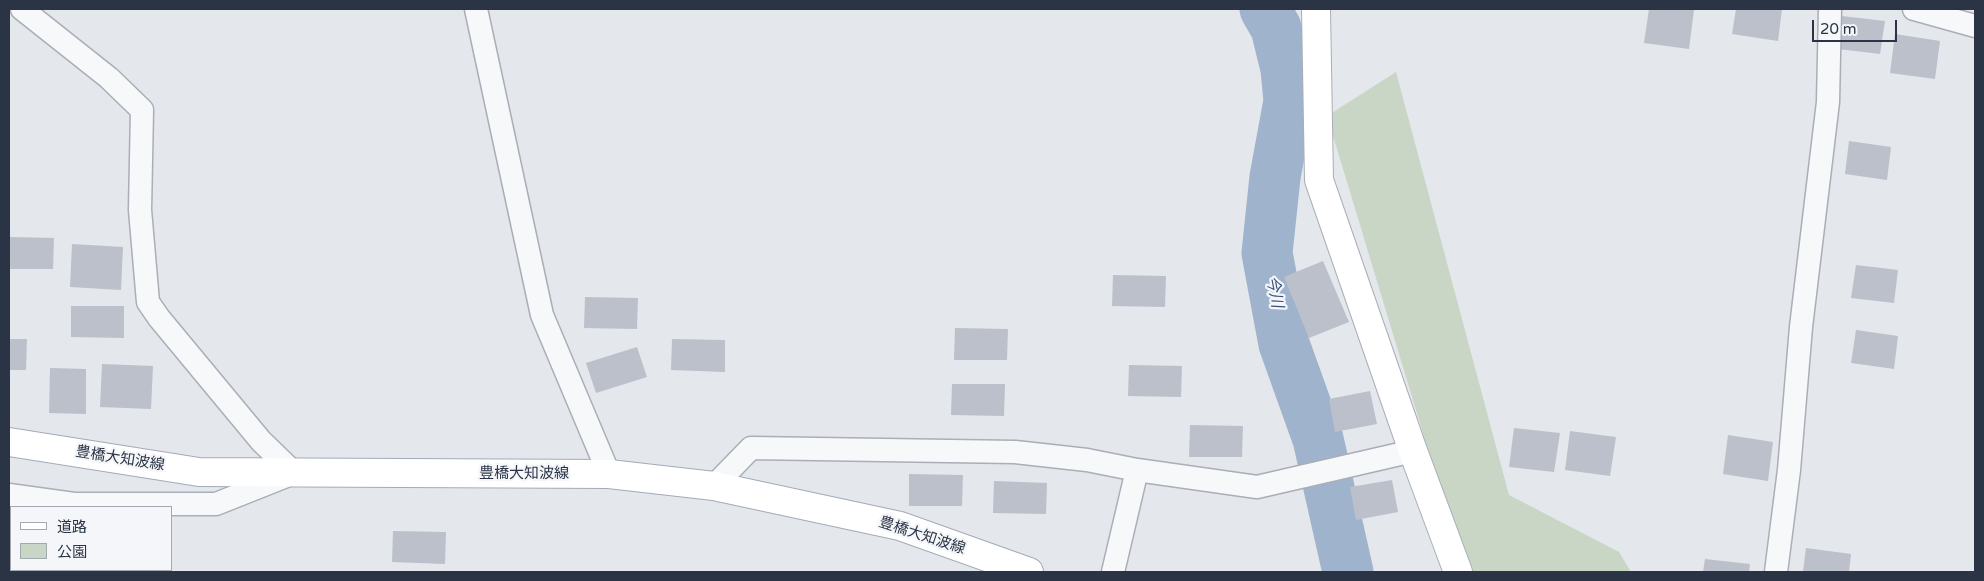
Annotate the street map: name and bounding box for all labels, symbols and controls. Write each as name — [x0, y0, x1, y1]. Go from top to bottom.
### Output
scale bar — [1814, 10, 1899, 42]
text: 20 m — [1820, 20, 1857, 38]
water label: 今川 — [1262, 274, 1286, 310]
street label: 豊橋大知波線 — [74, 443, 166, 475]
street label: 豊橋大知波線 — [479, 465, 569, 483]
legend — [10, 506, 172, 571]
street label: 豊橋大知波線 — [876, 514, 968, 558]
text: 道路 — [57, 518, 87, 536]
text: 公園 — [57, 543, 87, 561]

